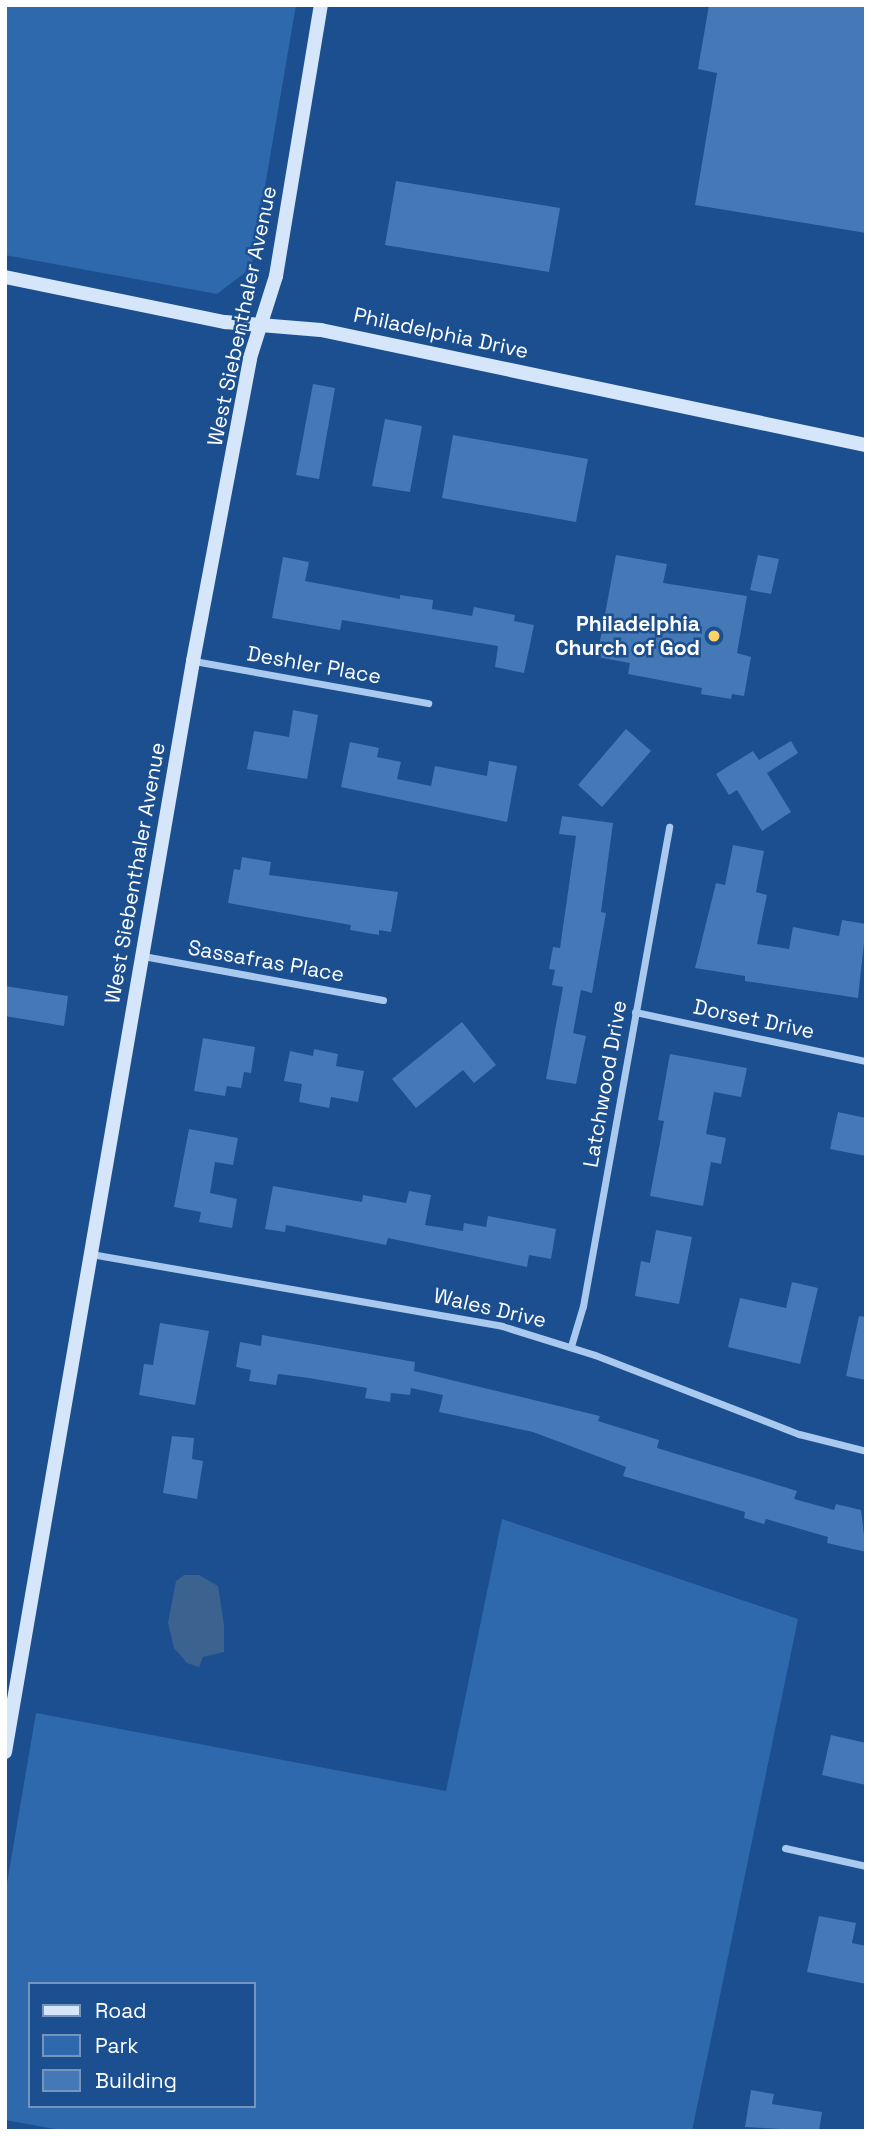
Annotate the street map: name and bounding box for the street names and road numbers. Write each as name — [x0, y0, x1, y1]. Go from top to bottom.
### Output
street label: West Siebenthaler Avenue — [202, 184, 282, 448]
street label: Philadelphia Drive — [351, 302, 531, 364]
street label: Deshler Place — [245, 641, 383, 689]
street label: West Siebenthaler Avenue — [100, 740, 170, 1006]
street label: Sassafras Place — [186, 935, 346, 987]
street label: Dorset Drive — [691, 994, 817, 1044]
street label: Latchwood Drive — [578, 998, 632, 1170]
street label: Wales Drive — [431, 1283, 549, 1333]

